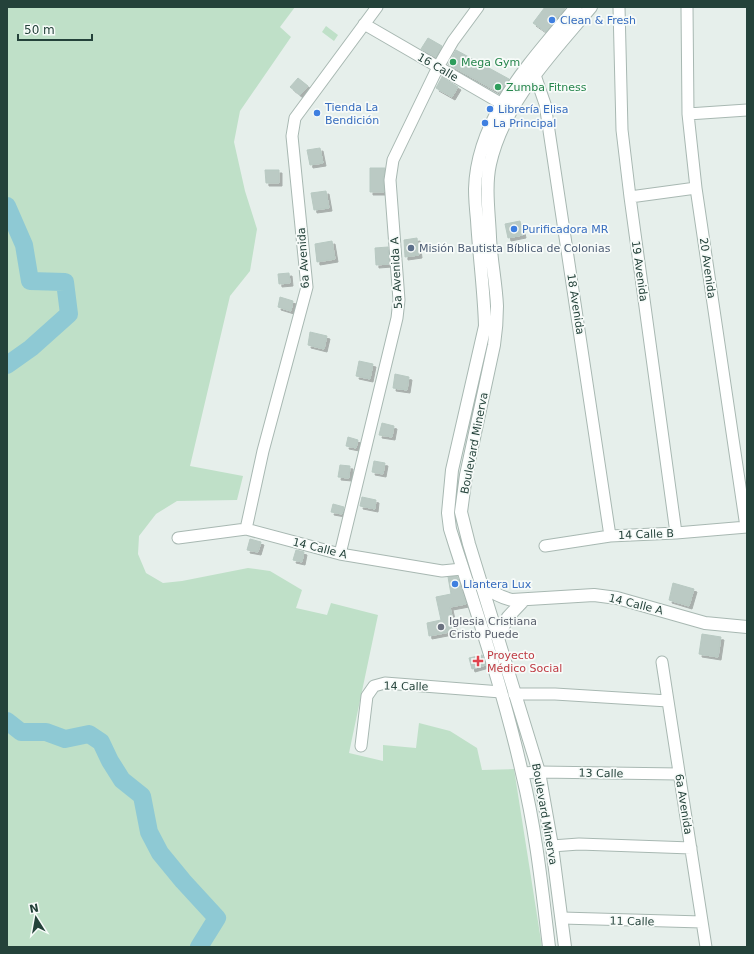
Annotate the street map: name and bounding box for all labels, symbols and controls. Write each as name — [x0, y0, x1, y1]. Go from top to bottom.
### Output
place label: Clean & Fresh — [560, 14, 636, 27]
marker: Clean & Fresh — [547, 15, 557, 25]
scale bar — [18, 16, 92, 42]
text: 50 m — [24, 23, 55, 37]
street label: 16 Calle — [415, 51, 461, 84]
place label: Mega Gym — [461, 56, 520, 69]
marker: Mega Gym — [448, 57, 458, 67]
place label: Zumba Fitness — [506, 81, 587, 94]
marker: Zumba Fitness — [493, 82, 503, 92]
place label: Tienda La Bendición — [324, 101, 379, 127]
place label: Librería Elisa — [498, 103, 569, 116]
marker: Librería Elisa — [485, 104, 495, 114]
marker: Tienda La Bendición — [312, 108, 322, 118]
place label: La Principal — [493, 117, 556, 130]
marker: La Principal — [480, 118, 490, 128]
place label: Purificadora MR — [522, 223, 609, 236]
marker: Purificadora MR — [509, 224, 519, 234]
street label: 6a Avenida — [295, 227, 312, 289]
street label: 5a Avenida A — [388, 236, 405, 309]
street label: 20 Avenida — [697, 237, 718, 299]
street label: 19 Avenida — [629, 240, 650, 302]
place label: Misión Bautista Bíblica de Colonias — [419, 242, 611, 255]
marker: Misión Bautista Bíblica de Colonias — [406, 243, 416, 253]
street label: 18 Avenida — [564, 273, 587, 335]
street label: Boulevard Minerva — [458, 391, 491, 495]
street label: 14 Calle B — [618, 527, 674, 542]
street label: 14 Calle A — [291, 535, 349, 562]
place label: Llantera Lux — [463, 578, 532, 591]
marker: Llantera Lux — [450, 579, 460, 589]
street label: 14 Calle A — [607, 591, 665, 618]
place label: Iglesia Cristiana Cristo Puede — [449, 615, 537, 641]
marker: Iglesia Cristiana Cristo Puede — [436, 622, 446, 632]
place label: Proyecto Médico Social — [487, 649, 562, 675]
marker: Proyecto Médico Social — [472, 655, 484, 667]
street label: 14 Calle — [383, 680, 429, 693]
street label: Boulevard Minerva — [529, 762, 560, 866]
street label: 13 Calle — [578, 767, 624, 780]
street label: 6a Avenida — [672, 773, 695, 835]
north arrow — [16, 898, 56, 938]
text: N — [28, 901, 40, 916]
street label: 11 Calle — [609, 915, 655, 928]

